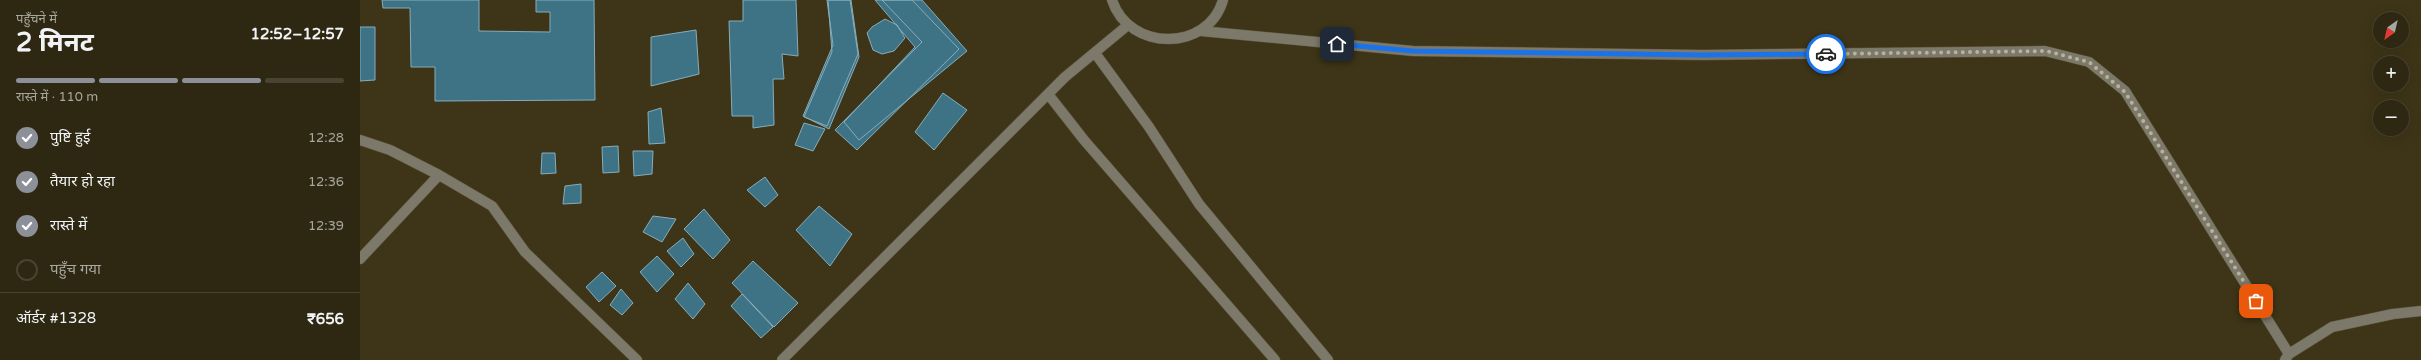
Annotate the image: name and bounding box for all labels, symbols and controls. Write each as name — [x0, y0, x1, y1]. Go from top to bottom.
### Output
text: पहुँचने में — [16, 11, 57, 27]
north arrow — [2373, 12, 2409, 48]
map controls — [2373, 12, 2409, 136]
text: 12:52–12:57 — [251, 25, 344, 43]
text: 2 मिनट — [16, 27, 94, 58]
pin — [1320, 27, 1354, 61]
icon: home — [1326, 33, 1348, 55]
courier — [1806, 34, 1846, 74]
icon: car — [1815, 43, 1837, 65]
button: + — [2373, 56, 2409, 92]
text: रास्ते में · 110 m — [16, 89, 98, 105]
button: − — [2373, 100, 2409, 136]
icon: check — [16, 127, 38, 149]
text: पुष्टि हुई — [50, 128, 90, 146]
text: 12:28 — [308, 130, 344, 146]
icon: check — [16, 171, 38, 193]
text: तैयार हो रहा — [50, 172, 115, 190]
text: 12:36 — [308, 174, 344, 190]
icon: check — [16, 215, 38, 237]
text: रास्ते में — [50, 216, 87, 234]
text: 12:39 — [308, 218, 344, 234]
text: पहुँच गया — [50, 260, 101, 278]
pin — [2239, 284, 2273, 318]
icon: bag — [2245, 290, 2267, 312]
text: ऑर्डर #1328 — [16, 309, 96, 327]
text: ₹656 — [307, 310, 344, 328]

